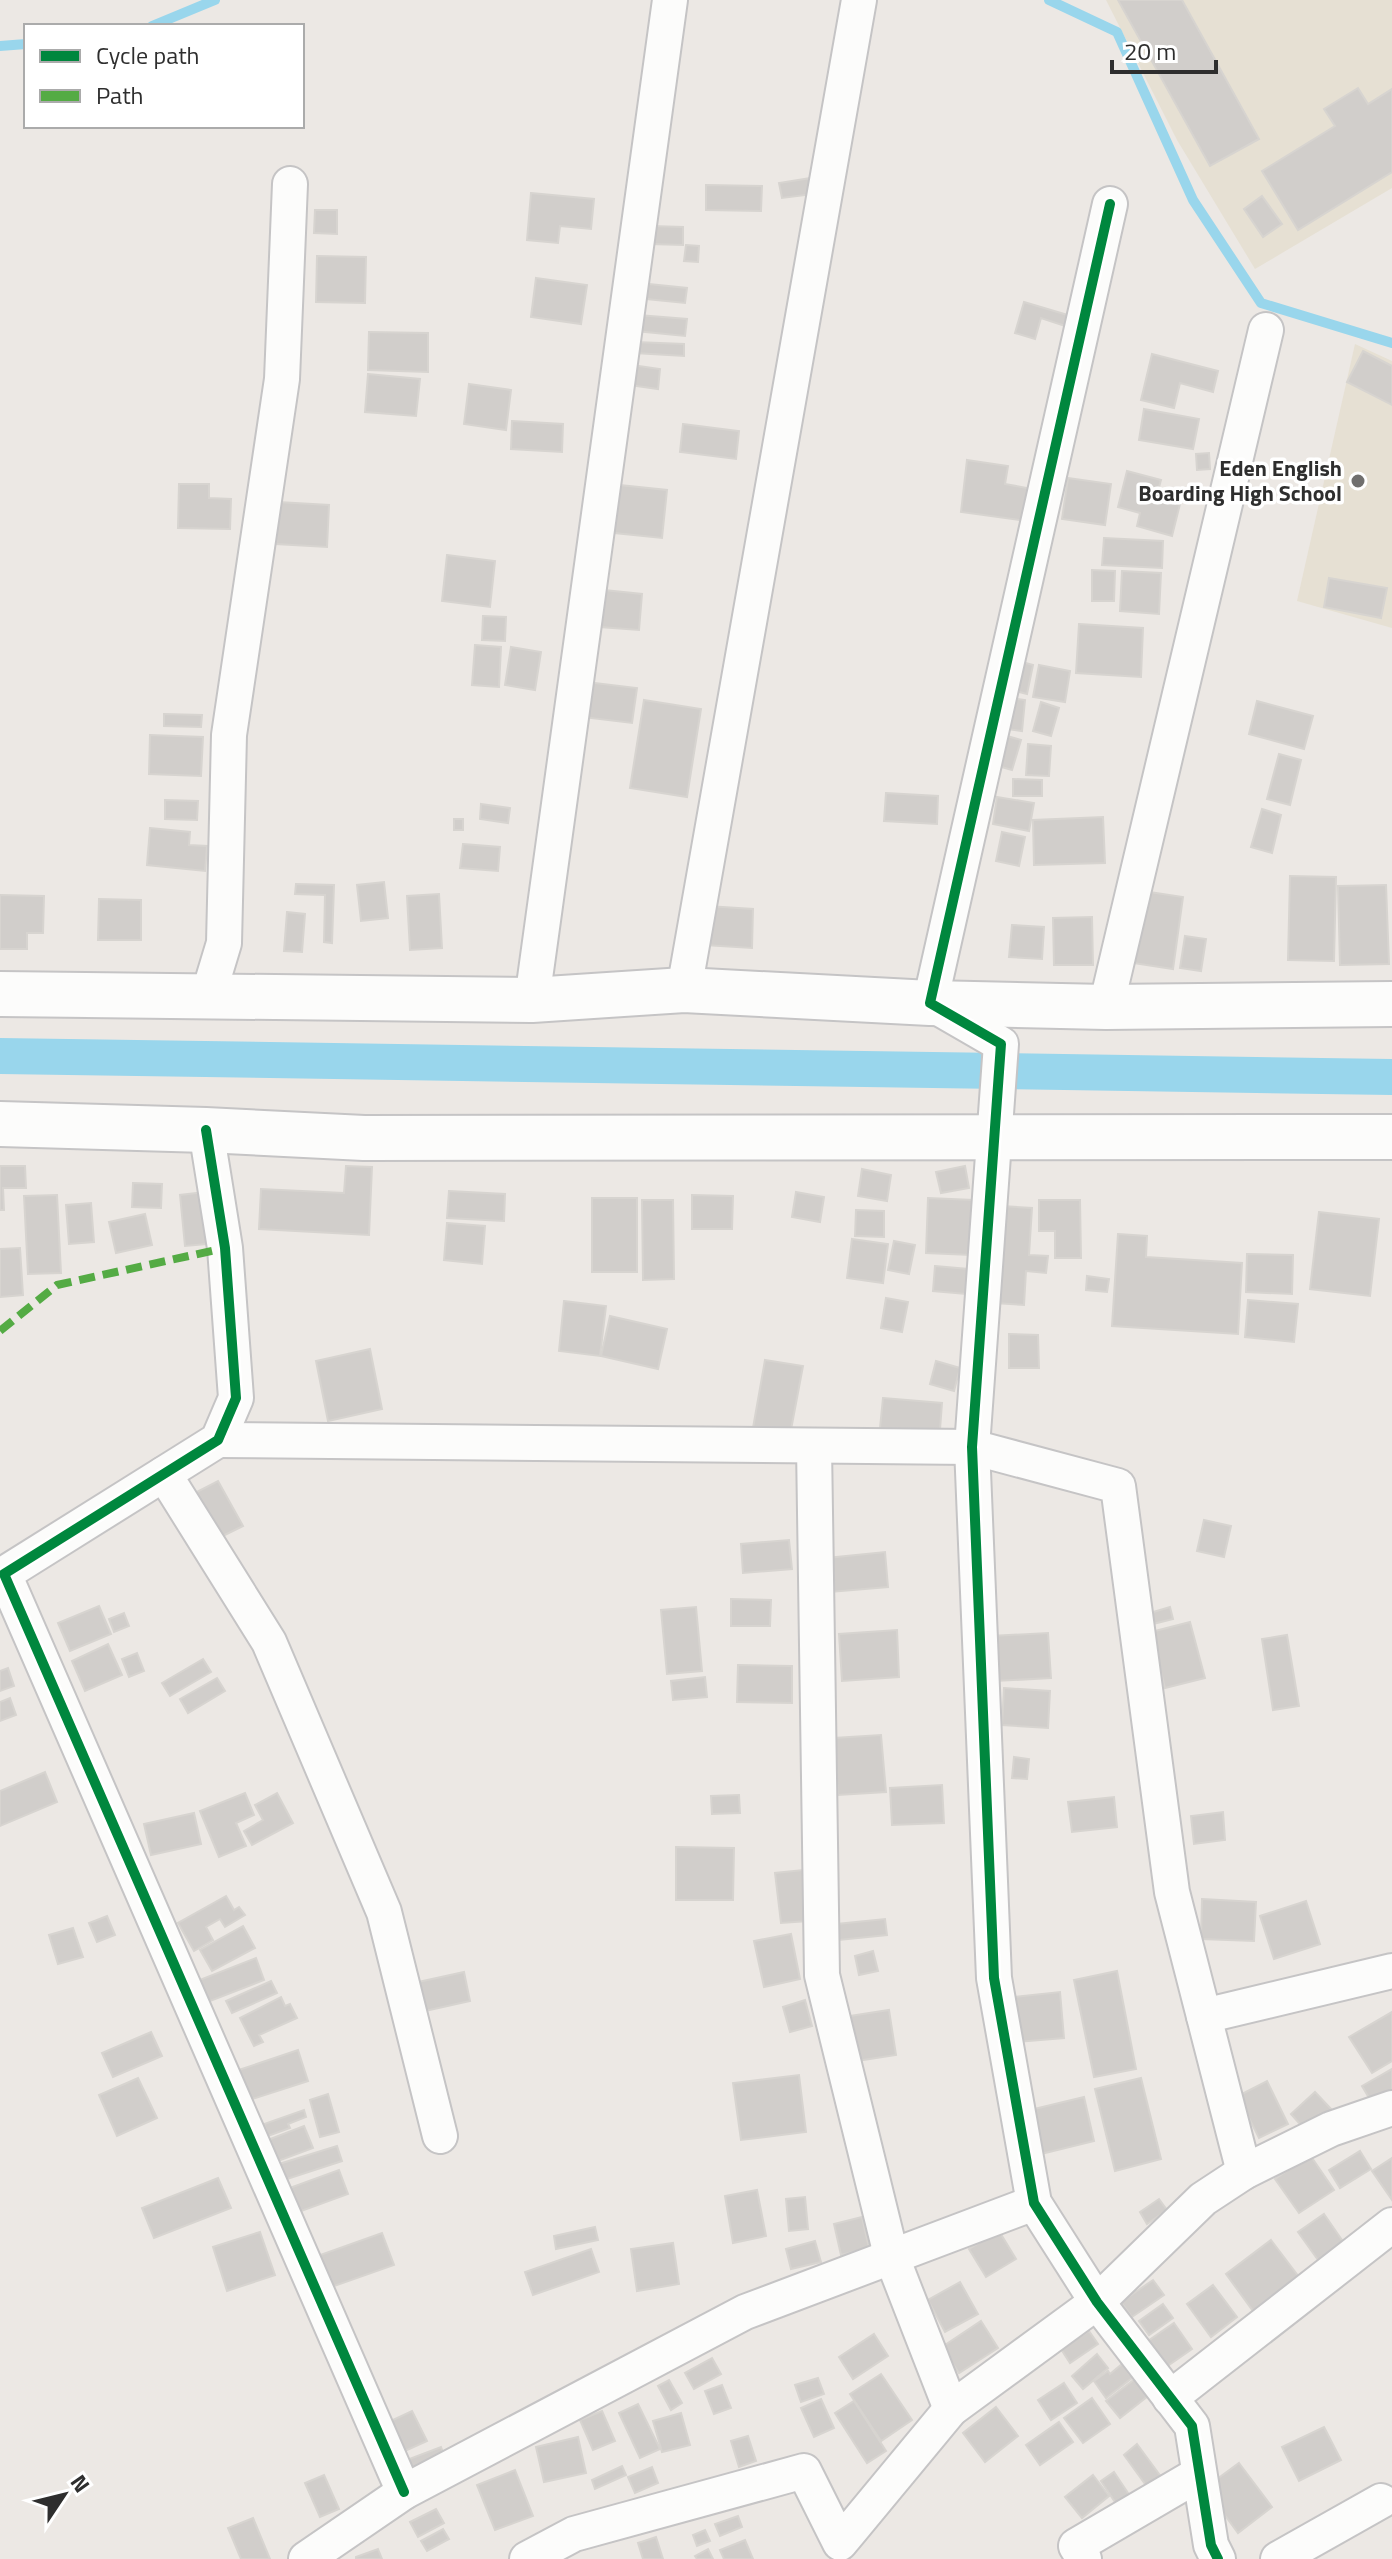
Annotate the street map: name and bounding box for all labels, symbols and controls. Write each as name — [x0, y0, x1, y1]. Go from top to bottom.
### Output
legend — [24, 24, 304, 128]
scale bar — [1112, 24, 1216, 74]
text: 20 m — [1124, 33, 1176, 69]
text: Cycle path — [96, 37, 199, 73]
text: Path — [96, 77, 143, 113]
place label: Eden English Boarding High School — [1138, 451, 1342, 510]
marker: Eden English Boarding High School — [1349, 472, 1367, 490]
north arrow — [24, 2455, 104, 2535]
text: N — [62, 2468, 99, 2500]

